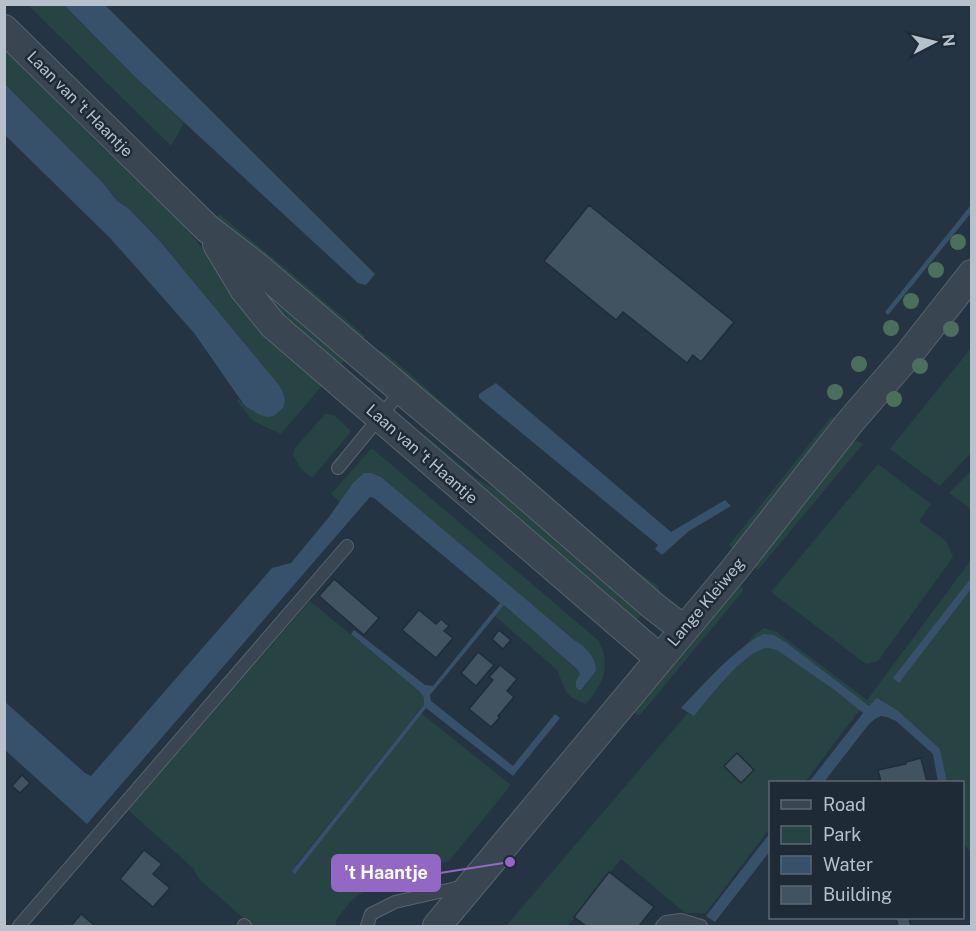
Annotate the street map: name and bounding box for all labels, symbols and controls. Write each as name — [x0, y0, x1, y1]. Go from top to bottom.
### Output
north arrow — [904, 12, 964, 72]
text: N — [938, 33, 959, 48]
street label: Laan van 't Haantje — [23, 47, 137, 161]
street label: Laan van 't Haantje — [362, 400, 482, 508]
street label: Lange Kleiweg — [664, 554, 748, 650]
legend — [769, 781, 964, 919]
text: Road — [823, 794, 866, 815]
text: Park — [823, 824, 861, 845]
text: Water — [823, 854, 873, 875]
callout: 't Haantje — [332, 855, 440, 891]
text: 't Haantje — [344, 862, 428, 883]
text: Building — [823, 884, 892, 905]

